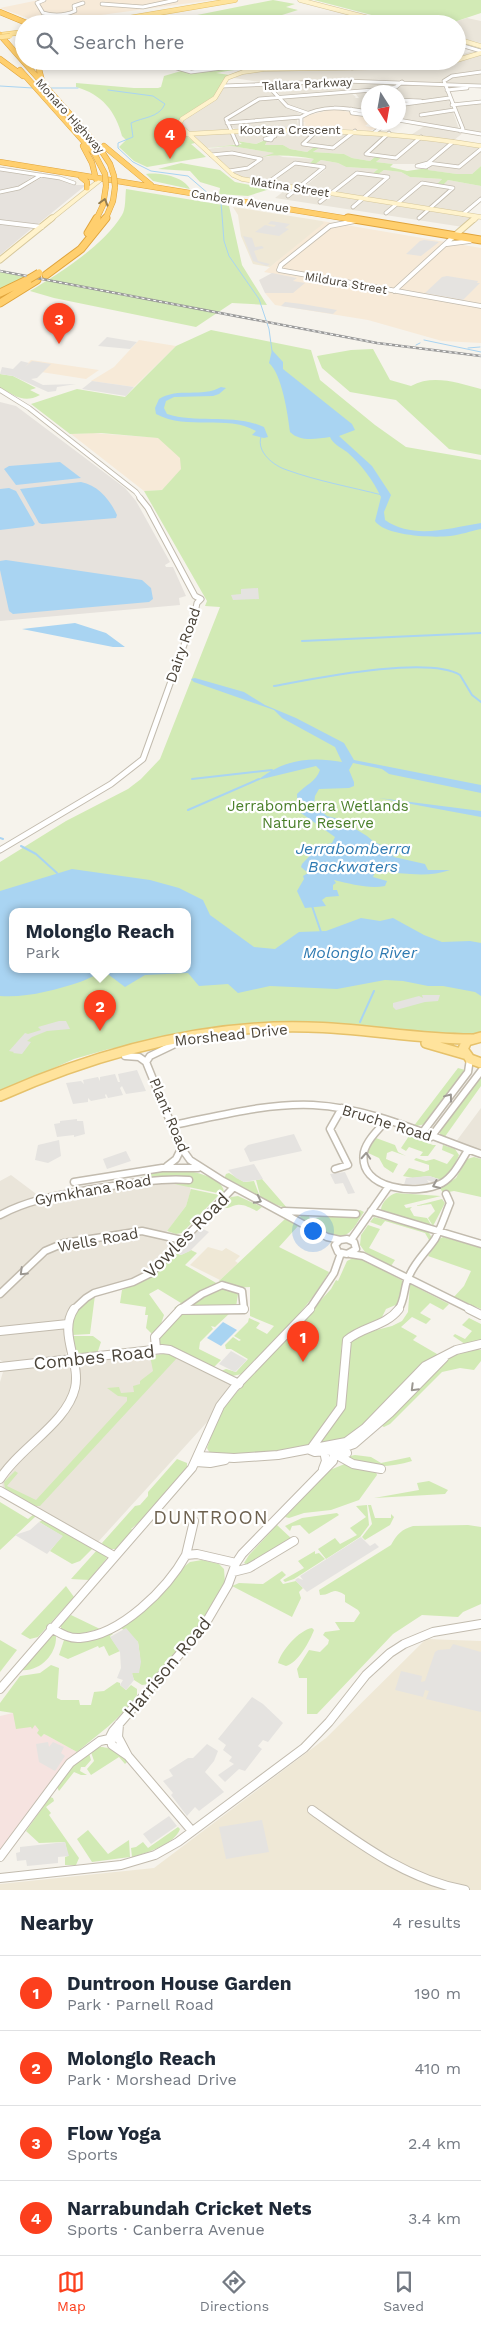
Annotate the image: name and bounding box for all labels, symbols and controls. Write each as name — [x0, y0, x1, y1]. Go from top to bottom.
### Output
search box — [15, 15, 466, 70]
icon: search — [33, 29, 61, 57]
text: Search here — [73, 31, 184, 54]
street label: Tallara Parkway — [261, 75, 353, 93]
street label: Monaro Highway — [33, 76, 108, 157]
north arrow — [361, 85, 406, 130]
pin: 4 — [154, 118, 186, 159]
street label: Kootara Crescent — [239, 123, 341, 137]
street label: Matina Street — [250, 174, 330, 200]
street label: Canberra Avenue — [190, 186, 290, 216]
one-way arrow — [98, 199, 108, 207]
street label: Mildura Street — [304, 269, 388, 297]
pin: 3 — [43, 303, 75, 344]
street label: Dairy Road — [162, 605, 204, 685]
park label: Jerrabomberra Wetlands Nature Reserve — [227, 797, 409, 832]
water label: Jerrabomberra Backwaters — [295, 839, 411, 876]
popup — [9, 908, 191, 973]
text: Molonglo Reach — [25, 920, 175, 943]
text: Park — [25, 943, 60, 962]
water label: Molonglo River — [303, 943, 418, 962]
pin: 2 — [84, 990, 116, 1031]
street label: Morshead Drive — [174, 1020, 288, 1050]
street label: Plant Road — [145, 1075, 193, 1155]
one-way arrow — [443, 1093, 452, 1103]
street label: Bruche Road — [340, 1101, 434, 1145]
one-way arrow — [360, 1151, 371, 1159]
street label: Gymkhana Road — [33, 1171, 153, 1209]
one-way arrow — [432, 1178, 441, 1189]
street label: Vowles Road — [139, 1188, 233, 1282]
one-way arrow — [253, 1194, 262, 1204]
your location — [300, 1218, 326, 1244]
street label: Wells Road — [56, 1224, 140, 1256]
one-way arrow — [19, 1267, 28, 1276]
pin: 1 — [287, 1321, 319, 1362]
street label: Combes Road — [32, 1340, 156, 1374]
one-way arrow — [411, 1382, 420, 1391]
district label: DUNTROON — [153, 1506, 269, 1529]
street label: Harrison Road — [119, 1613, 215, 1721]
text: Nearby — [20, 1910, 93, 1935]
text: 4 results — [392, 1913, 461, 1932]
text: Duntroon House Garden — [67, 1972, 292, 1995]
text: 1 — [33, 1984, 39, 2003]
text: 190 m — [414, 1984, 461, 2003]
text: Park · Parnell Road — [67, 1995, 214, 2014]
text: Molonglo Reach — [67, 2047, 216, 2070]
text: 2 — [31, 2059, 41, 2078]
text: 410 m — [415, 2059, 461, 2078]
text: Park · Morshead Drive — [67, 2070, 237, 2089]
text: Flow Yoga — [67, 2122, 161, 2145]
text: 3 — [31, 2134, 41, 2153]
text: 2.4 km — [408, 2134, 461, 2153]
text: Sports — [67, 2145, 118, 2164]
text: Narrabundah Cricket Nets — [67, 2197, 312, 2220]
text: 4 — [31, 2209, 41, 2228]
text: 3.4 km — [408, 2209, 461, 2228]
text: Sports · Canberra Avenue — [67, 2220, 265, 2239]
tab: Map — [57, 2268, 86, 2314]
tab: Directions — [200, 2268, 269, 2314]
tab: Saved — [383, 2268, 424, 2314]

